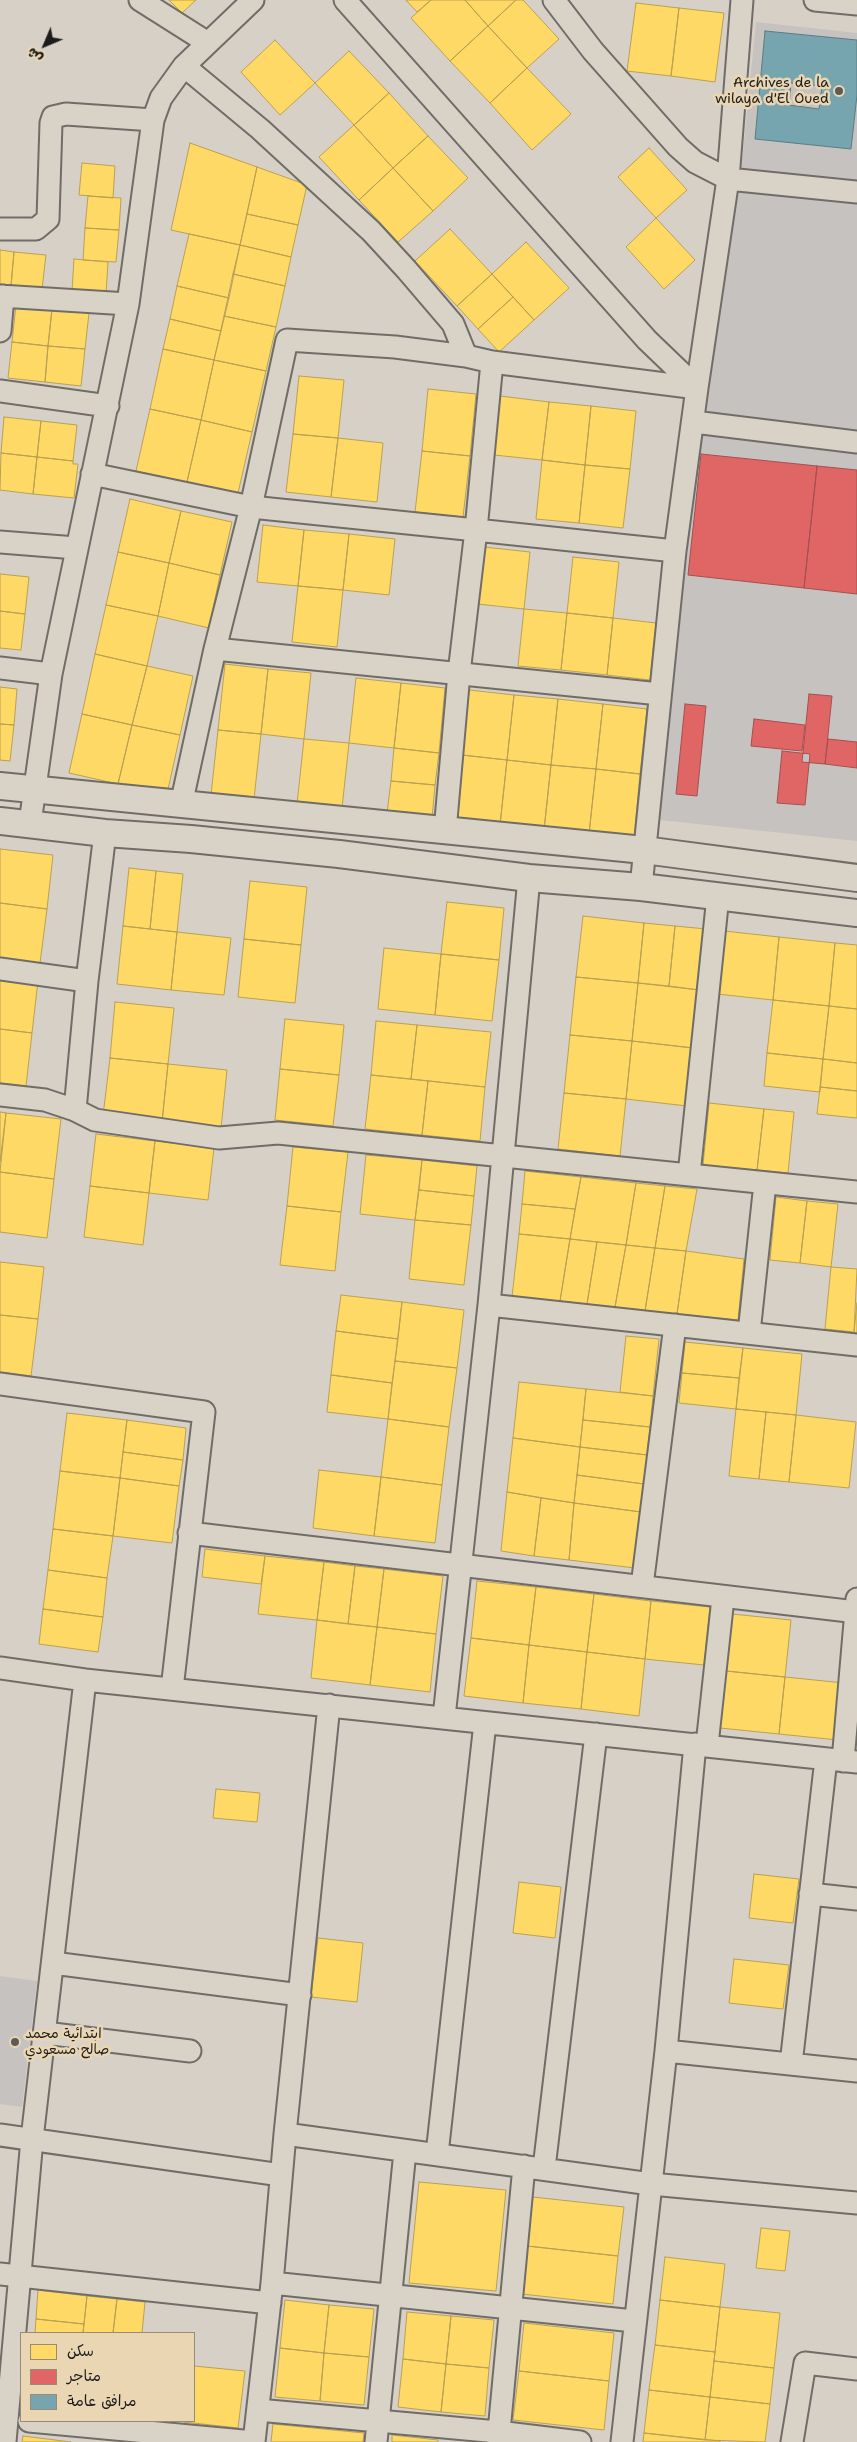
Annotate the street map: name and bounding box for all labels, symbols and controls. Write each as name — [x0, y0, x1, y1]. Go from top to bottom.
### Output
north arrow — [20, 20, 70, 70]
text: ش — [23, 44, 46, 67]
place label: Archives de la wilaya d'El Oued — [715, 75, 829, 108]
marker: Archives de la wilaya d'El Oued — [833, 85, 845, 97]
place label: ابتدائية محمد صالح مسعودي — [25, 2026, 109, 2058]
marker: ابتدائية محمد صالح مسعودي — [9, 2036, 21, 2048]
legend — [20, 2332, 195, 2422]
text: سكن — [67, 2341, 94, 2361]
text: متاجر — [67, 2366, 101, 2386]
text: مرافق عامة — [67, 2391, 137, 2411]

